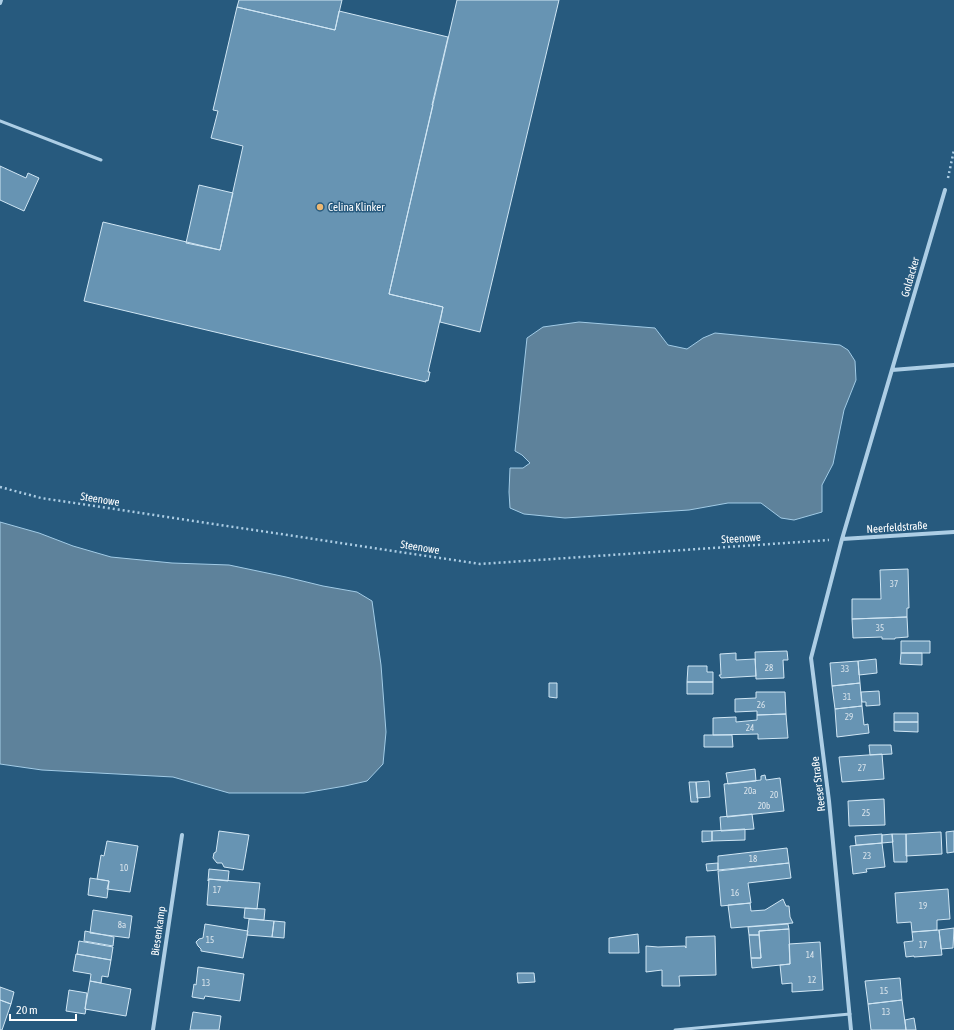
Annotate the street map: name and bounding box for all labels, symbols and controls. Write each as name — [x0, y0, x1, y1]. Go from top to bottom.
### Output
place label: Celina Klinker — [328, 201, 385, 213]
marker: Celina Klinker — [315, 202, 325, 212]
street label: Goldacker — [899, 255, 922, 298]
street label: Steenowe — [80, 490, 120, 508]
street label: Neerfeldstraße — [866, 519, 928, 535]
street label: Steenowe — [721, 531, 761, 545]
street label: Steenowe — [400, 538, 440, 556]
house number: 37 — [890, 579, 898, 589]
house number: 35 — [876, 623, 884, 633]
house number: 28 — [765, 663, 773, 673]
house number: 33 — [841, 664, 849, 674]
house number: 31 — [843, 692, 851, 702]
house number: 26 — [757, 700, 765, 710]
house number: 29 — [845, 712, 853, 722]
house number: 24 — [746, 723, 754, 733]
street label: Reeser Straße — [809, 756, 827, 812]
house number: 27 — [858, 763, 866, 773]
house number: 20a — [744, 786, 756, 796]
house number: 20 — [770, 790, 778, 800]
house number: 20b — [758, 801, 770, 811]
house number: 25 — [862, 808, 870, 818]
house number: 23 — [863, 851, 871, 861]
house number: 18 — [749, 854, 757, 864]
house number: 10 — [120, 863, 128, 873]
house number: 17 — [213, 885, 221, 895]
house number: 16 — [731, 888, 739, 898]
house number: 19 — [919, 901, 927, 911]
street label: Biesenkamp — [149, 905, 167, 957]
house number: 8a — [118, 920, 126, 930]
house number: 15 — [206, 935, 214, 945]
house number: 17 — [919, 940, 927, 950]
house number: 14 — [806, 950, 814, 960]
house number: 12 — [808, 975, 816, 985]
house number: 13 — [202, 978, 210, 988]
house number: 15 — [880, 986, 888, 996]
scale bar — [10, 996, 76, 1022]
text: 20 m — [16, 1003, 38, 1017]
house number: 13 — [882, 1007, 890, 1017]

